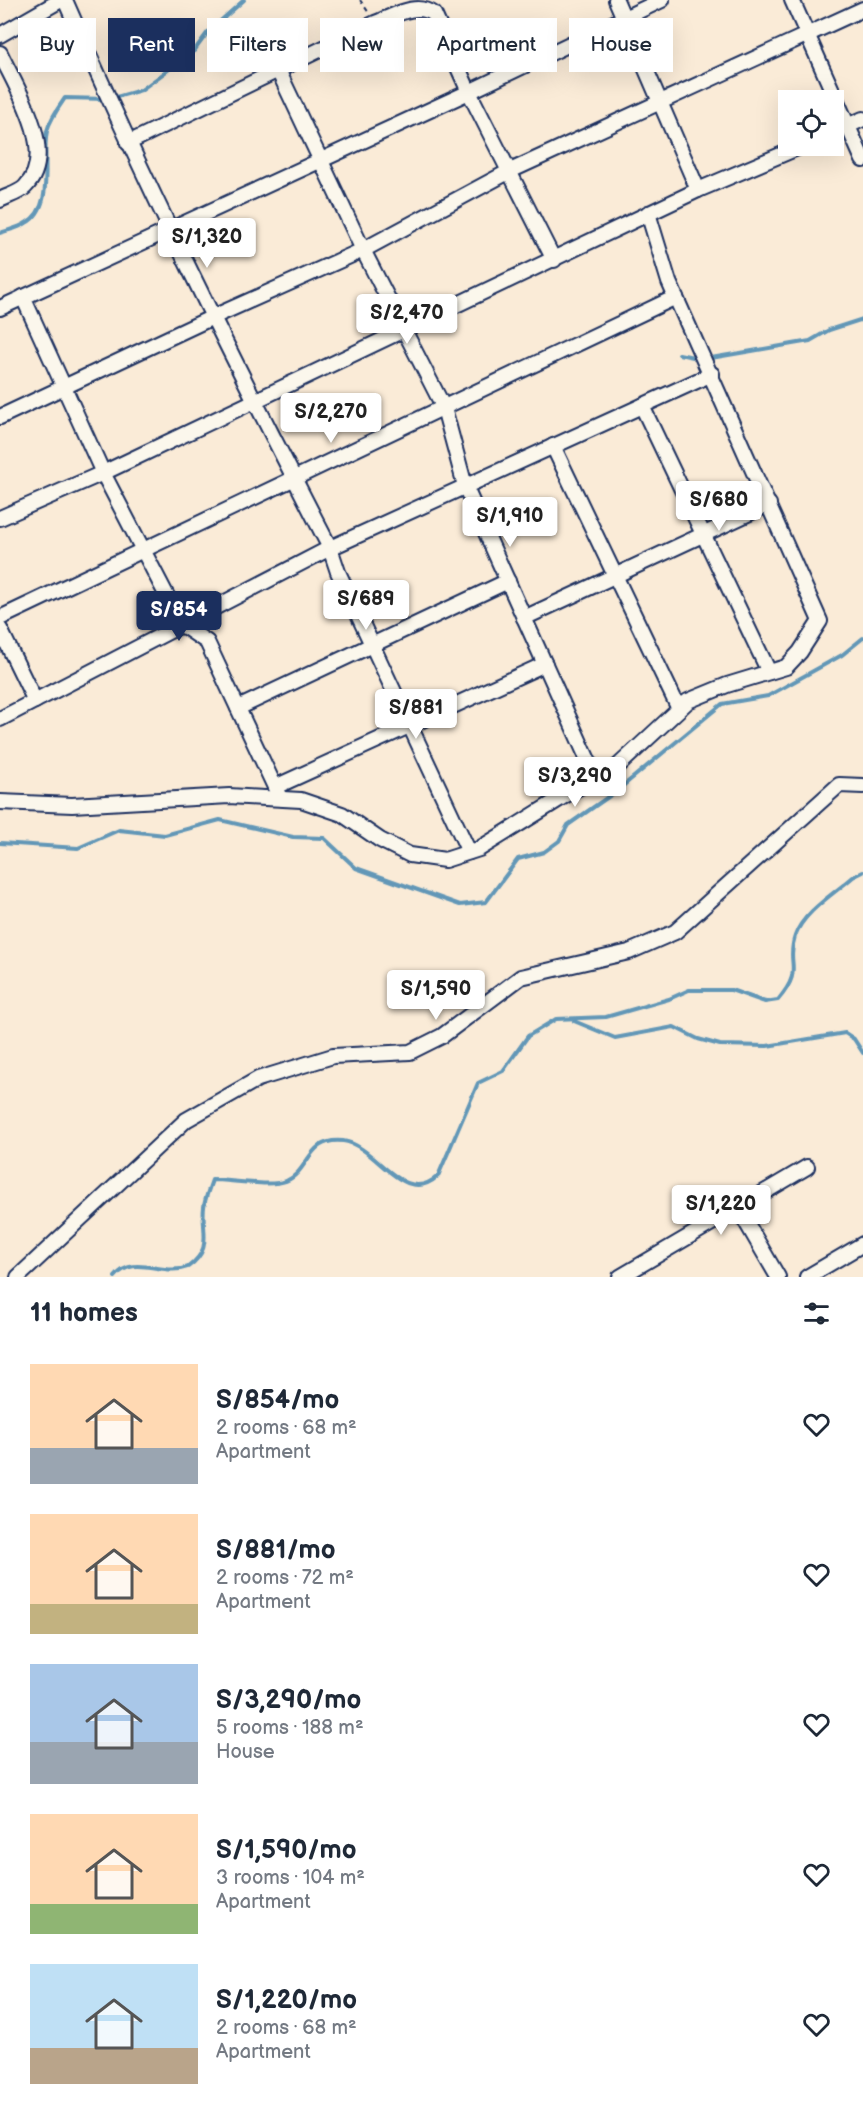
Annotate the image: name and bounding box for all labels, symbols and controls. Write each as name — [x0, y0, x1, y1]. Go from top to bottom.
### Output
chip: Buy — [18, 18, 96, 72]
chip: Rent — [108, 18, 195, 72]
chip: Filters — [207, 18, 308, 72]
chip: New — [320, 18, 404, 72]
chip: Apartment — [416, 18, 557, 72]
chip: House — [569, 18, 673, 72]
map controls — [778, 90, 844, 156]
button: locate — [778, 90, 844, 156]
pin: S/1,320 — [152, 218, 262, 269]
text: S/1,320 — [172, 225, 242, 249]
pin: S/2,470 — [352, 294, 462, 345]
text: S/2,470 — [370, 301, 444, 325]
pin: S/2,270 — [276, 393, 386, 444]
text: S/2,270 — [294, 400, 368, 424]
pin: S/680 — [677, 481, 761, 532]
text: S/680 — [690, 488, 748, 512]
pin: S/1,910 — [455, 497, 565, 548]
text: S/1,910 — [476, 504, 544, 528]
pin: S/689 — [324, 580, 408, 631]
text: S/689 — [337, 587, 395, 611]
pin: S/854 — [137, 591, 221, 642]
text: S/854 — [150, 598, 208, 622]
pin: S/881 — [374, 689, 458, 740]
text: S/881 — [389, 696, 443, 720]
pin: S/3,290 — [520, 757, 630, 808]
text: S/3,290 — [538, 764, 612, 788]
pin: S/1,590 — [381, 970, 491, 1021]
text: S/1,590 — [401, 977, 471, 1001]
pin: S/1,220 — [666, 1185, 776, 1236]
text: S/1,220 — [686, 1192, 756, 1216]
icon: filters — [800, 1297, 833, 1330]
text: 11 homes — [30, 1298, 138, 1329]
text: S/854/mo — [216, 1385, 339, 1416]
icon: home — [78, 1388, 150, 1460]
icon: heart — [800, 1408, 833, 1441]
text: 2 rooms · 68 m² — [216, 1416, 357, 1440]
text: Apartment — [216, 1440, 311, 1464]
text: S/881/mo — [216, 1535, 336, 1566]
icon: home — [78, 1538, 150, 1610]
icon: heart — [800, 1558, 833, 1591]
text: 2 rooms · 72 m² — [216, 1566, 354, 1590]
text: Apartment — [216, 1590, 311, 1614]
text: S/3,290/mo — [216, 1685, 361, 1716]
icon: home — [78, 1688, 150, 1760]
icon: heart — [800, 1708, 833, 1741]
text: 5 rooms · 188 m² — [216, 1716, 364, 1740]
text: House — [216, 1740, 275, 1764]
text: S/1,590/mo — [216, 1835, 357, 1866]
icon: home — [78, 1838, 150, 1910]
icon: heart — [800, 1858, 833, 1891]
text: 3 rooms · 104 m² — [216, 1866, 365, 1890]
text: Apartment — [216, 1890, 311, 1914]
text: S/1,220/mo — [216, 1985, 357, 2016]
icon: home — [78, 1988, 150, 2060]
icon: heart — [800, 2008, 833, 2041]
text: 2 rooms · 68 m² — [216, 2016, 357, 2040]
text: Apartment — [216, 2040, 311, 2064]

